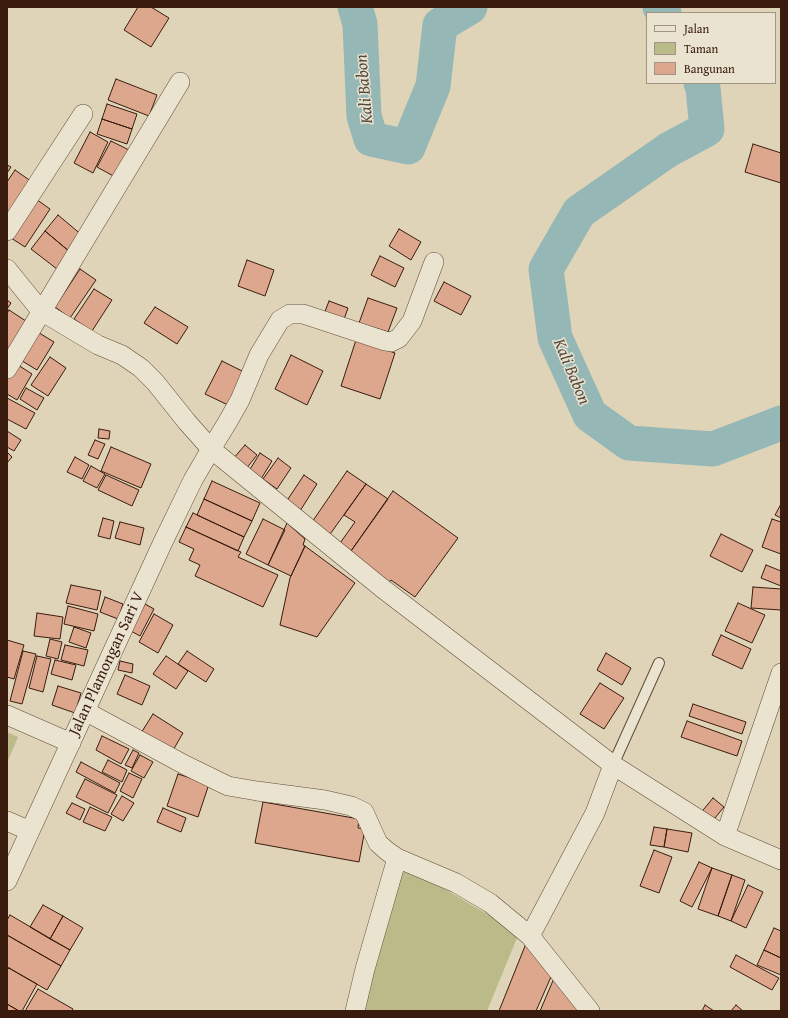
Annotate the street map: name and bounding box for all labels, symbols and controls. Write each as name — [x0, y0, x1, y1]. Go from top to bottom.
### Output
legend — [646, 12, 776, 84]
text: Jalan — [684, 20, 709, 37]
text: Taman — [684, 40, 718, 57]
water label: Kali Babon — [352, 53, 378, 125]
text: Bangunan — [684, 60, 735, 77]
water label: Kali Babon — [548, 336, 594, 408]
street label: Jalan Plamongan Sari V — [65, 589, 149, 739]

